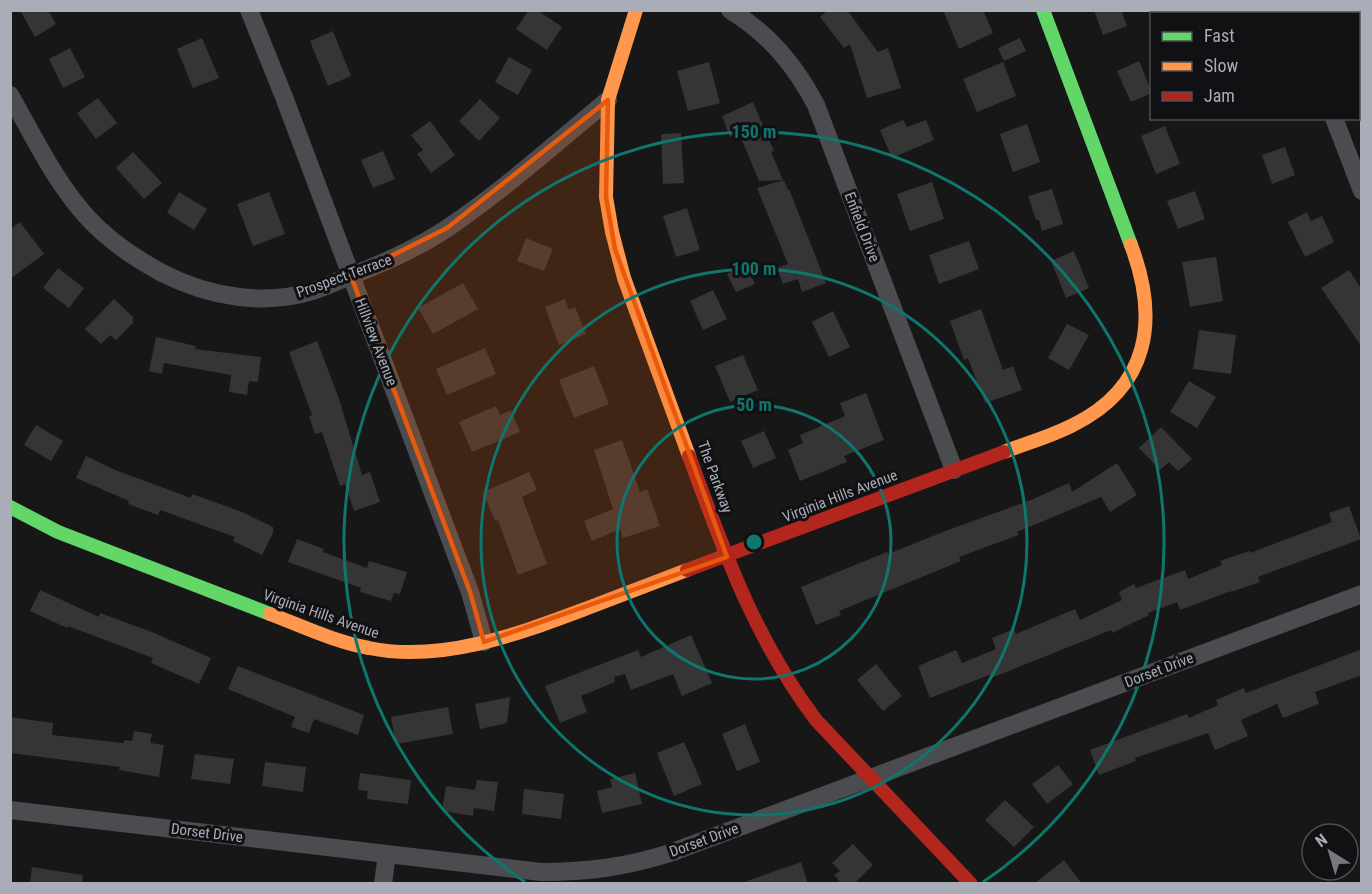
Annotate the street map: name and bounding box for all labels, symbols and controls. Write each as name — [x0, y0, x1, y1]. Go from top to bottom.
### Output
legend — [1150, 12, 1360, 120]
text: Fast — [1204, 25, 1235, 46]
text: Slow — [1204, 55, 1239, 76]
text: Jam — [1204, 85, 1235, 106]
text: 150 m — [732, 121, 776, 142]
street label: Enfield Drive — [840, 190, 884, 264]
street label: Prospect Terrace — [294, 250, 394, 302]
text: 100 m — [732, 258, 776, 279]
street label: Hillview Avenue — [351, 295, 401, 389]
text: 50 m — [736, 394, 772, 415]
street label: The Parkway — [694, 439, 736, 515]
street label: Virginia Hills Avenue — [780, 466, 900, 526]
centre of rings — [744, 532, 764, 552]
street label: Virginia Hills Avenue — [261, 586, 381, 642]
street label: Dorset Drive — [1122, 649, 1196, 691]
street label: Dorset Drive — [667, 819, 741, 861]
street label: Dorset Drive — [170, 820, 244, 846]
north arrow — [1300, 822, 1360, 882]
text: N — [1312, 830, 1331, 851]

